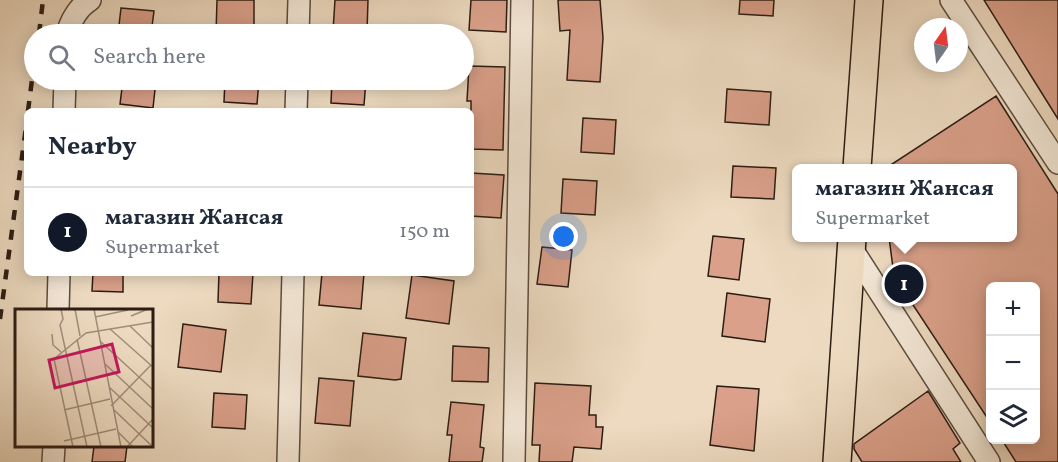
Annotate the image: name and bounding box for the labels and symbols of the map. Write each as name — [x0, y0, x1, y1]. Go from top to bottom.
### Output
north arrow — [914, 18, 968, 72]
your location — [549, 222, 578, 251]
pin: 1 — [884, 262, 924, 306]
inset map — [15, 309, 153, 447]

